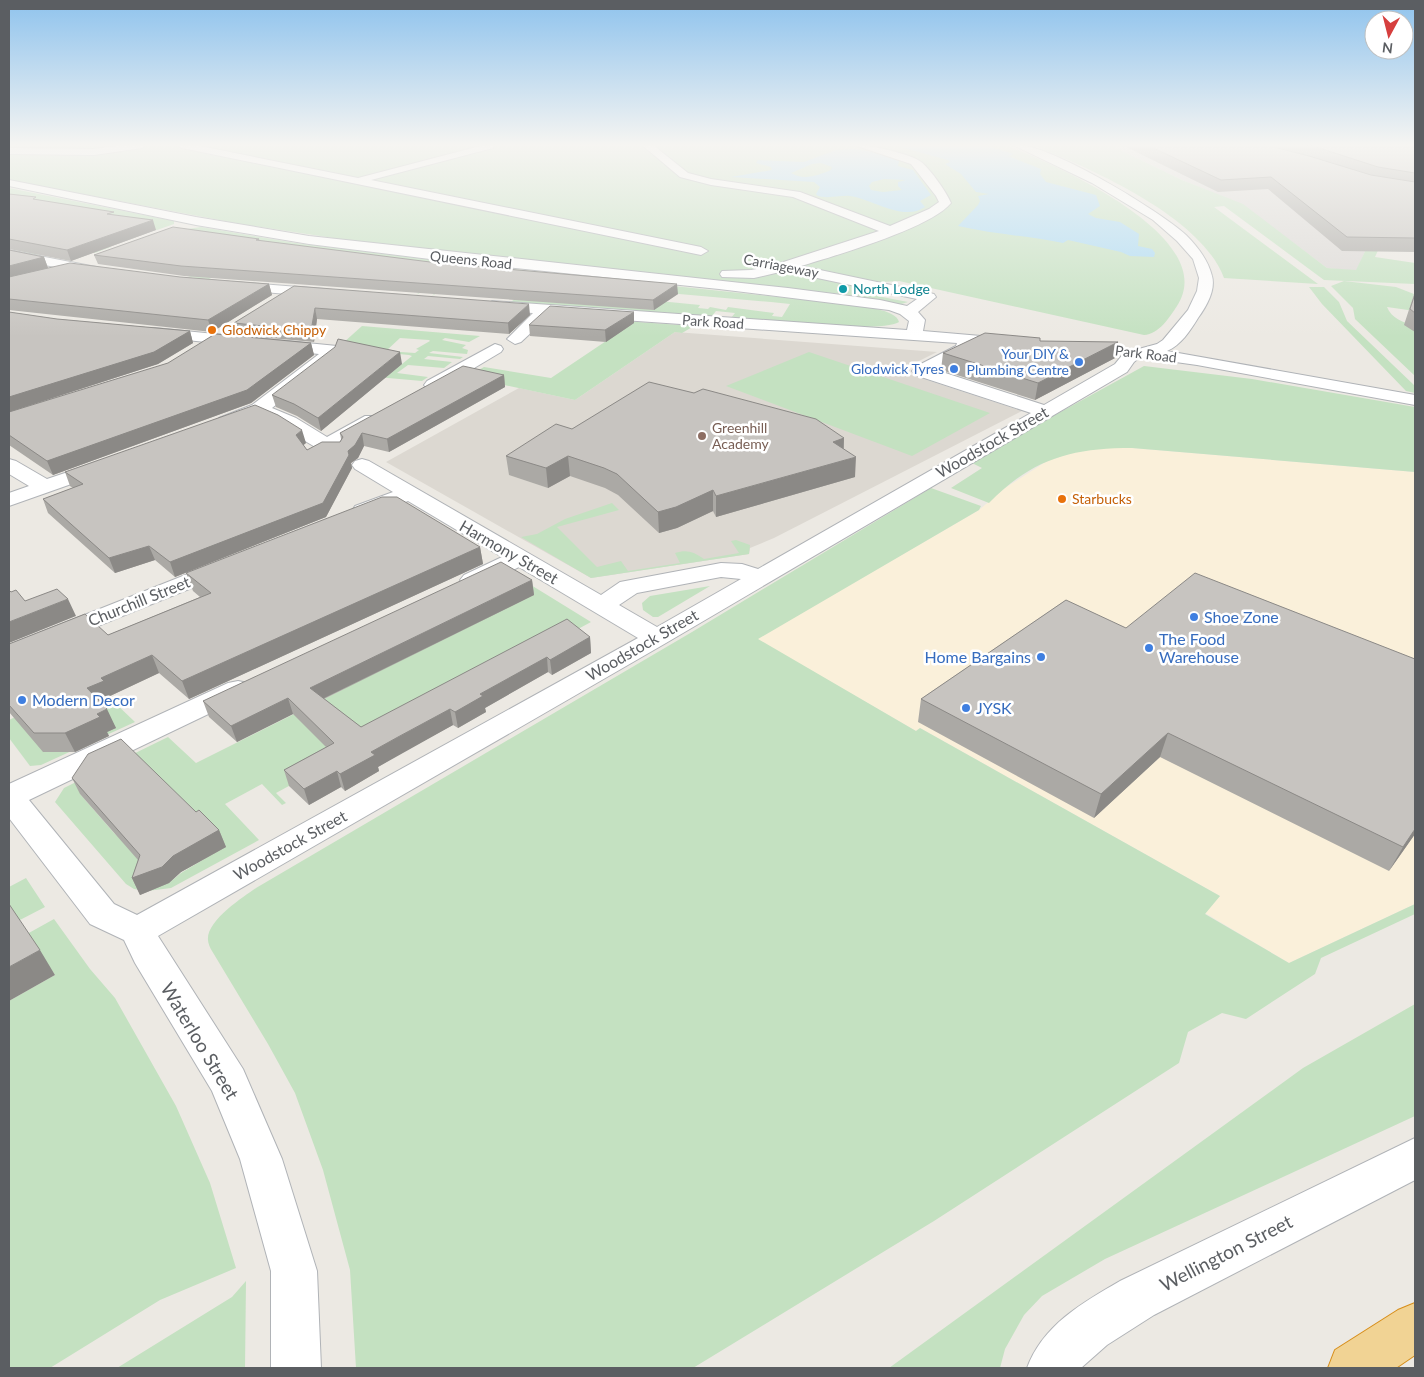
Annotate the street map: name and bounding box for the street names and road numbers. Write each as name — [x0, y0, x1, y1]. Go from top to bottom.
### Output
street label: Queens Road — [429, 247, 513, 272]
street label: Carriageway — [742, 250, 821, 281]
street label: Park Road — [682, 311, 745, 332]
street label: Park Road — [1114, 341, 1178, 366]
street label: Woodstock Street — [932, 402, 1051, 481]
street label: Harmony Street — [457, 516, 562, 588]
street label: Churchill Street — [85, 571, 193, 630]
street label: Woodstock Street — [582, 605, 701, 684]
street label: Woodstock Street — [230, 805, 350, 884]
street label: Waterloo Street — [156, 978, 245, 1104]
street label: Wellington Street — [1156, 1209, 1296, 1296]

